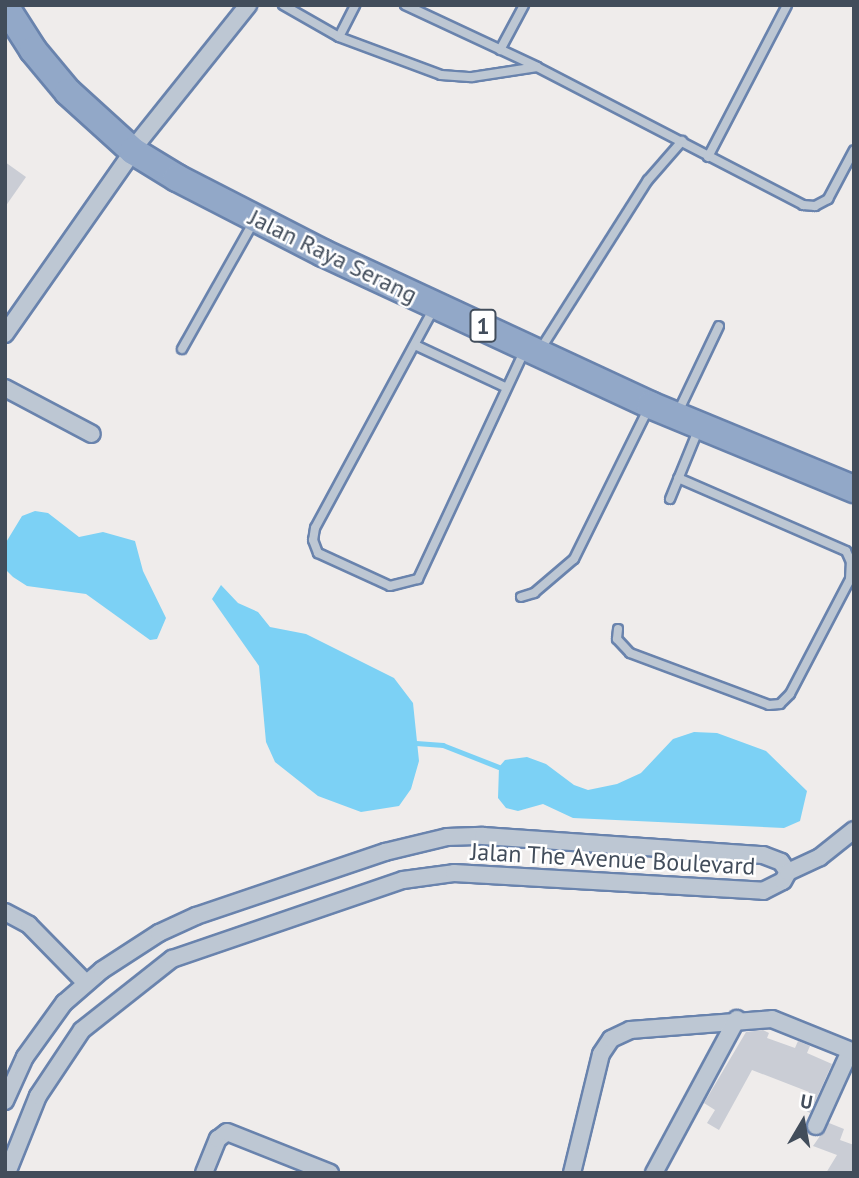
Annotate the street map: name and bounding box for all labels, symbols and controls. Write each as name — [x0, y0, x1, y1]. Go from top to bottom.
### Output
street label: Jalan Raya Serang — [244, 203, 422, 309]
road number: 1 — [469, 306, 497, 346]
street label: Jalan The Avenue Boulevard — [469, 837, 757, 881]
north arrow — [768, 1087, 838, 1157]
text: U — [799, 1088, 815, 1114]

